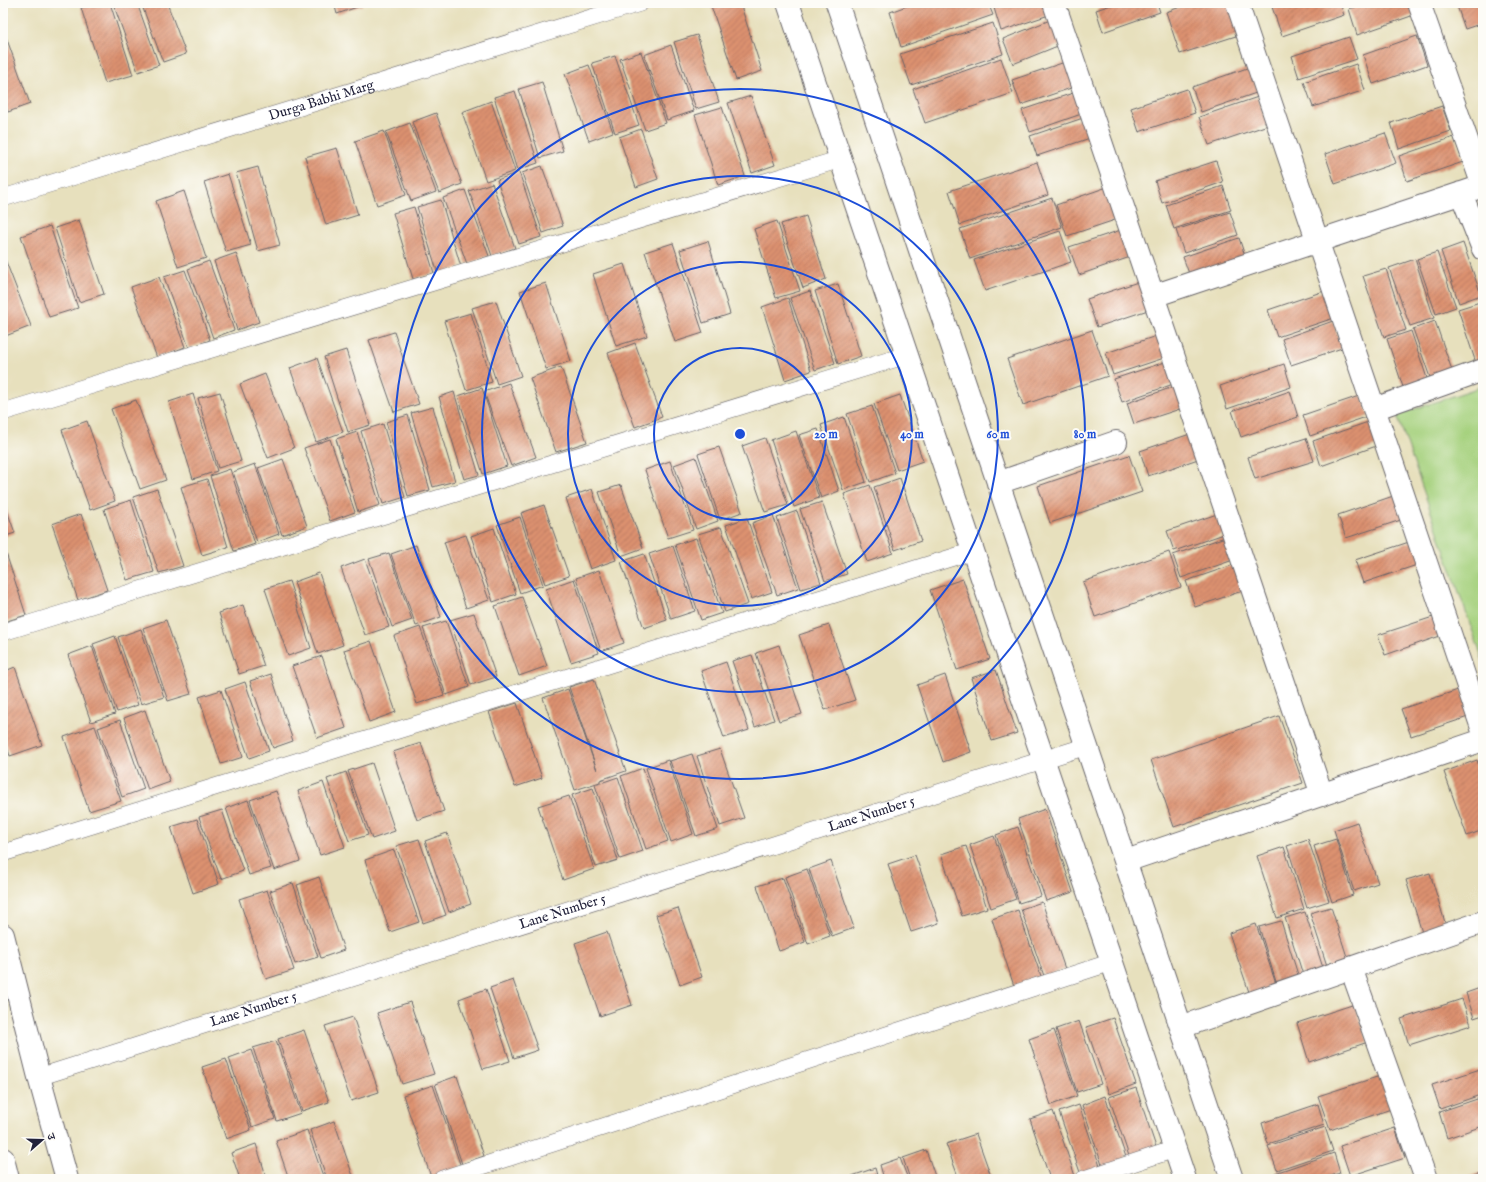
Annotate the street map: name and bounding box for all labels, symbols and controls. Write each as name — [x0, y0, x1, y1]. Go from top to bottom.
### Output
street label: Durga Babhi Marg — [266, 76, 377, 125]
centre of rings — [733, 427, 747, 441]
text: 20 m — [814, 427, 838, 442]
text: 40 m — [900, 427, 925, 442]
text: 60 m — [987, 427, 1010, 442]
text: 80 m — [1074, 427, 1097, 442]
street label: Lane Number 5 — [826, 792, 917, 836]
street label: Lane Number 5 — [517, 890, 608, 934]
street label: Lane Number 5 — [208, 987, 299, 1031]
north arrow — [22, 1120, 62, 1160]
text: उ — [43, 1131, 58, 1143]

